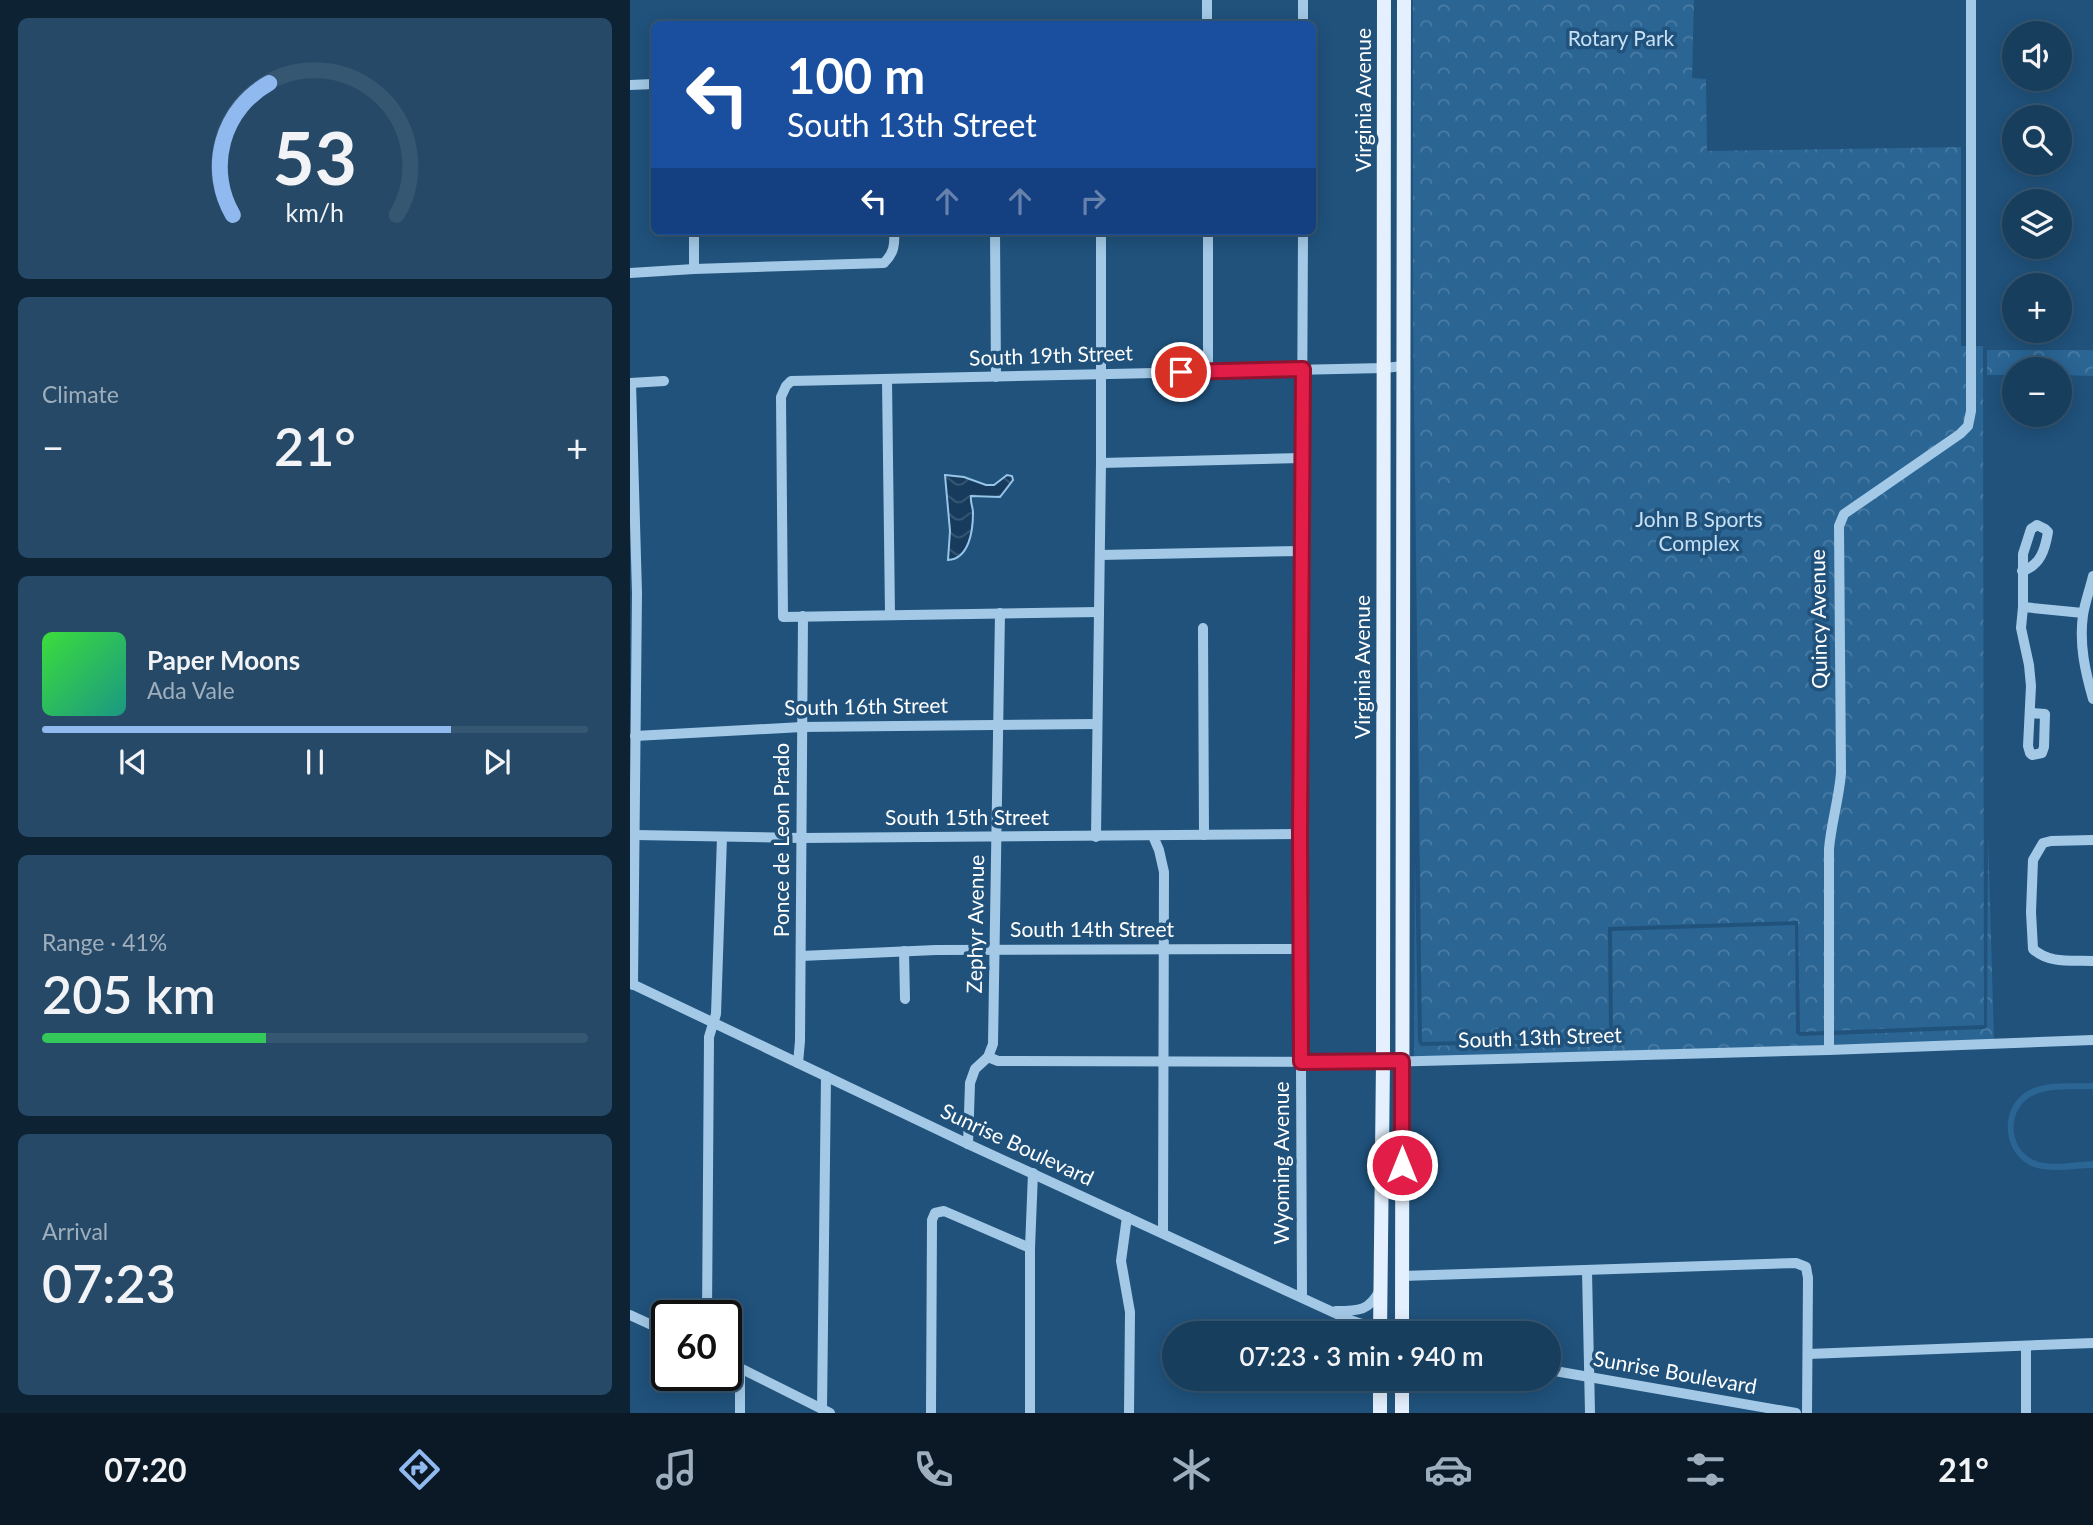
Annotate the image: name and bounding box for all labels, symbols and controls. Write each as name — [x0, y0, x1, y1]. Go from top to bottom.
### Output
map controls — [2002, 21, 2072, 427]
button: sound — [2002, 21, 2072, 91]
park label: Rotary Park — [1568, 25, 1675, 50]
street label: Virginia Avenue — [1350, 28, 1375, 172]
text: 100 m — [787, 46, 925, 104]
icon: left — [672, 49, 763, 140]
text: South 13th Street — [787, 105, 1037, 144]
button: search — [2002, 105, 2072, 175]
text: 53 — [273, 113, 357, 201]
icon: left — [855, 182, 893, 220]
icon: ahead — [928, 182, 966, 220]
icon: ahead — [1001, 182, 1039, 220]
icon: right — [1074, 182, 1112, 220]
button: layers — [2002, 189, 2072, 259]
text: km/h — [286, 196, 344, 226]
button: + — [2002, 273, 2072, 343]
street label: South 19th Street — [969, 339, 1134, 370]
pin — [1151, 342, 1211, 402]
icon: arrive — [1162, 353, 1200, 391]
button: − — [2002, 357, 2072, 427]
text: Climate — [42, 380, 119, 408]
text: 21° — [274, 415, 356, 477]
text: − — [42, 424, 64, 470]
text: + — [566, 424, 588, 470]
park label: John B Sports Complex — [1635, 506, 1763, 555]
street label: Quincy Avenue — [1804, 549, 1831, 689]
street label: Virginia Avenue — [1349, 595, 1374, 739]
text: Paper Moons — [147, 644, 300, 676]
text: Ada Vale — [147, 676, 235, 704]
street label: South 16th Street — [784, 692, 949, 719]
icon: previous — [114, 743, 152, 781]
icon: pause — [296, 743, 334, 781]
icon: next — [478, 743, 516, 781]
street label: Ponce de Leon Prado — [768, 743, 793, 937]
street label: South 15th Street — [885, 804, 1049, 829]
street label: Zephyr Avenue — [961, 854, 988, 994]
street label: South 14th Street — [1010, 916, 1174, 941]
text: Range · 41% — [42, 928, 167, 956]
text: 205 km — [42, 963, 216, 1025]
street label: South 13th Street — [1458, 1021, 1623, 1052]
street label: Wyoming Avenue — [1268, 1081, 1293, 1245]
street label: Sunrise Boulevard — [937, 1097, 1098, 1190]
position arrow — [1365, 1128, 1439, 1202]
text: Arrival — [42, 1217, 108, 1245]
text: 07:23 — [42, 1252, 176, 1314]
speed limit sign: 60 — [651, 1300, 742, 1391]
text: 07:23 · 3 min · 940 m — [1239, 1340, 1484, 1372]
street label: Sunrise Boulevard — [1591, 1345, 1759, 1398]
icon: directions — [395, 1445, 444, 1494]
icon: music — [652, 1445, 701, 1494]
icon: phone — [909, 1445, 958, 1494]
icon: climate — [1167, 1445, 1216, 1494]
icon: car — [1424, 1445, 1473, 1494]
icon: filters — [1681, 1445, 1730, 1494]
text: 07:20 — [104, 1450, 187, 1489]
text: 21° — [1938, 1450, 1989, 1489]

